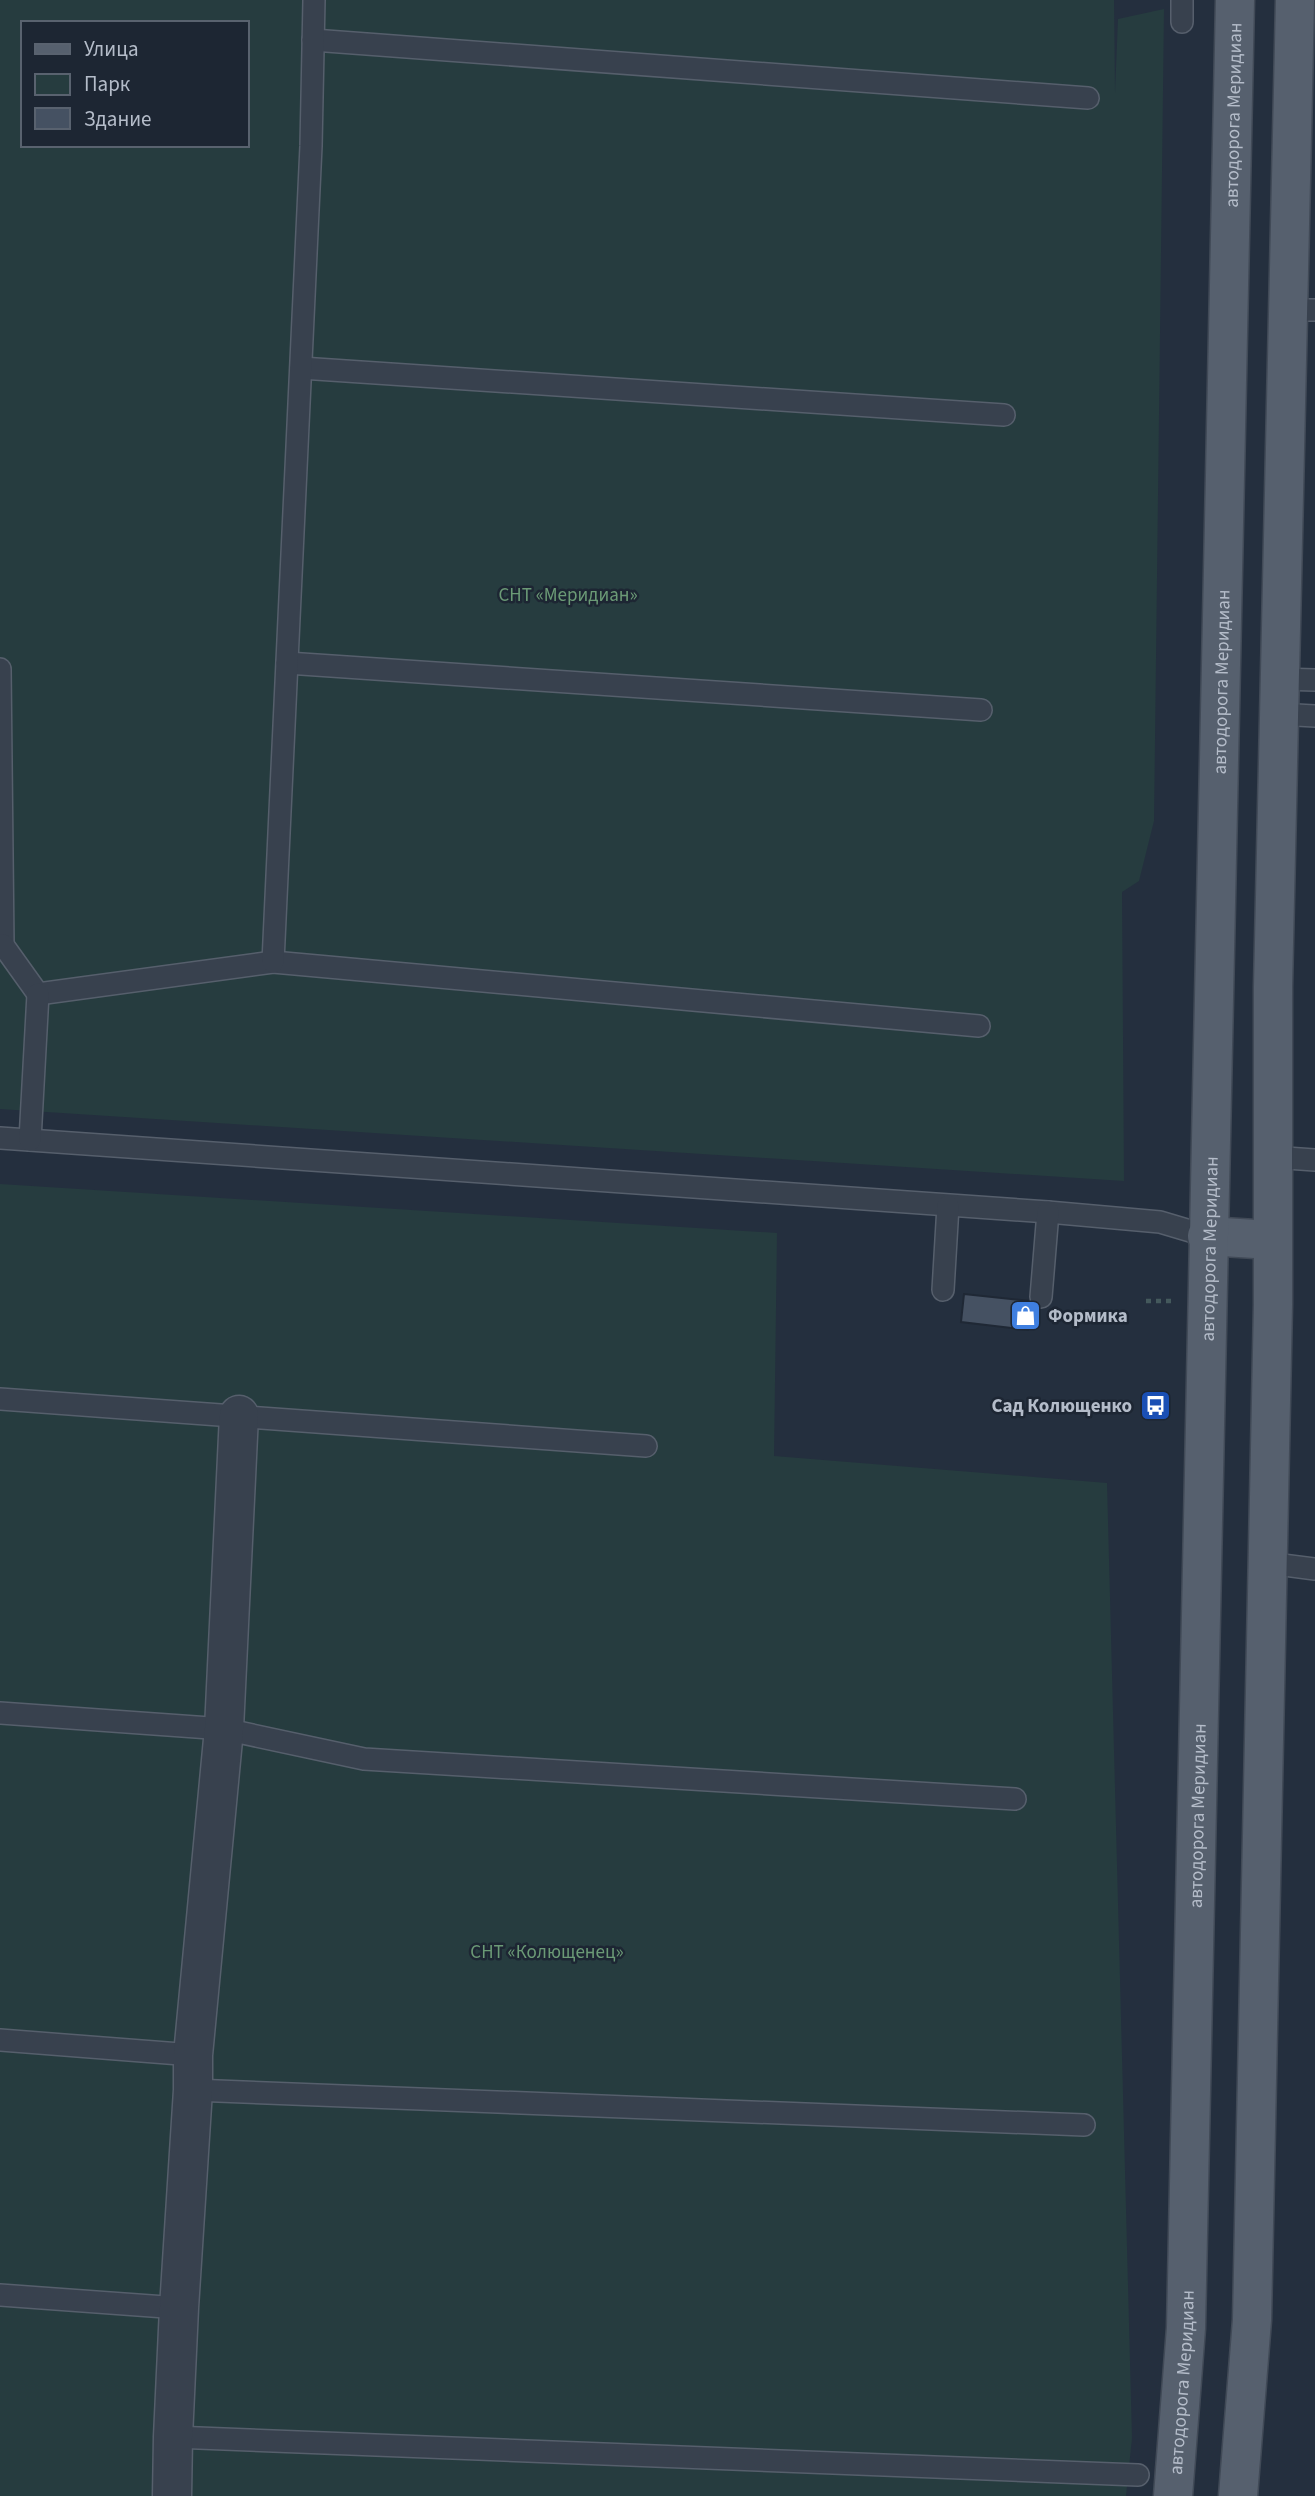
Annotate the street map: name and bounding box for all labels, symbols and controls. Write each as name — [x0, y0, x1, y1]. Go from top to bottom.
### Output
legend — [21, 21, 248, 147]
street label: автодорога Меридиан — [1219, 22, 1250, 208]
text: Улица — [84, 34, 139, 64]
text: Парк — [84, 69, 131, 99]
text: Здание — [84, 104, 152, 134]
park label: СНТ «Меридиан» — [498, 582, 638, 609]
street label: автодорога Меридиан — [1207, 589, 1238, 775]
street label: автодорога Меридиан — [1195, 1156, 1226, 1342]
shop icon: Формика — [1008, 1298, 1042, 1332]
place label: Формика — [1048, 1303, 1128, 1330]
bus stop icon: Сад Колющенко — [1138, 1388, 1172, 1422]
place label: Сад Колющенко — [991, 1393, 1132, 1420]
street label: автодорога Меридиан — [1183, 1723, 1214, 1908]
park label: СНТ «Колющенец» — [470, 1939, 624, 1966]
street label: автодорога Меридиан — [1163, 2290, 1202, 2476]

